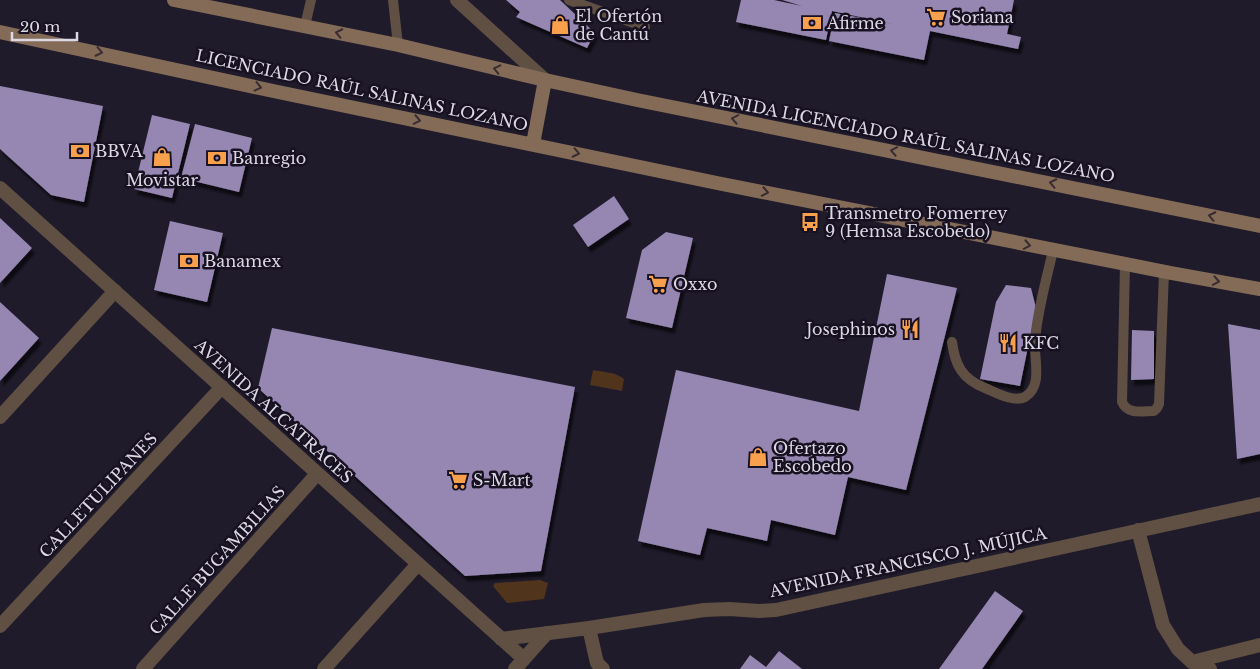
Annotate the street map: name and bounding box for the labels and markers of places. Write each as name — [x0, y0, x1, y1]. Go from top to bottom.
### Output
place label: El Ofertón de Cantú — [575, 6, 662, 44]
supermarket icon: Soriana — [925, 6, 947, 28]
place label: Soriana — [951, 7, 1014, 27]
bank icon: Afirme — [801, 12, 823, 34]
place label: Afirme — [826, 13, 884, 33]
shop icon: El Ofertón de Cantú — [549, 14, 571, 36]
bank icon: BBVA — [69, 140, 91, 162]
place label: BBVA — [95, 141, 143, 161]
shop icon: Movistar — [151, 146, 173, 168]
bank icon: Banregio — [206, 147, 228, 169]
place label: Banregio — [232, 148, 306, 168]
place label: Movistar — [126, 170, 198, 190]
place label: Transmetro Fomerrey 9 (Hemsa Escobedo) — [825, 203, 1008, 241]
bus stop icon: Transmetro Fomerrey 9 (Hemsa Escobedo) — [799, 211, 821, 233]
bank icon: Banamex — [178, 250, 200, 272]
place label: Banamex — [204, 251, 281, 271]
supermarket icon: Oxxo — [647, 273, 669, 295]
place label: Oxxo — [673, 274, 717, 294]
restaurant icon: Josephinos — [899, 318, 921, 340]
place label: Josephinos — [804, 319, 895, 339]
restaurant icon: KFC — [997, 332, 1019, 354]
place label: KFC — [1023, 333, 1059, 353]
place label: Ofertazo Escobedo — [773, 438, 852, 476]
shop icon: Ofertazo Escobedo — [747, 446, 769, 468]
supermarket icon: S-Mart — [447, 469, 469, 491]
place label: S-Mart — [473, 470, 531, 490]

